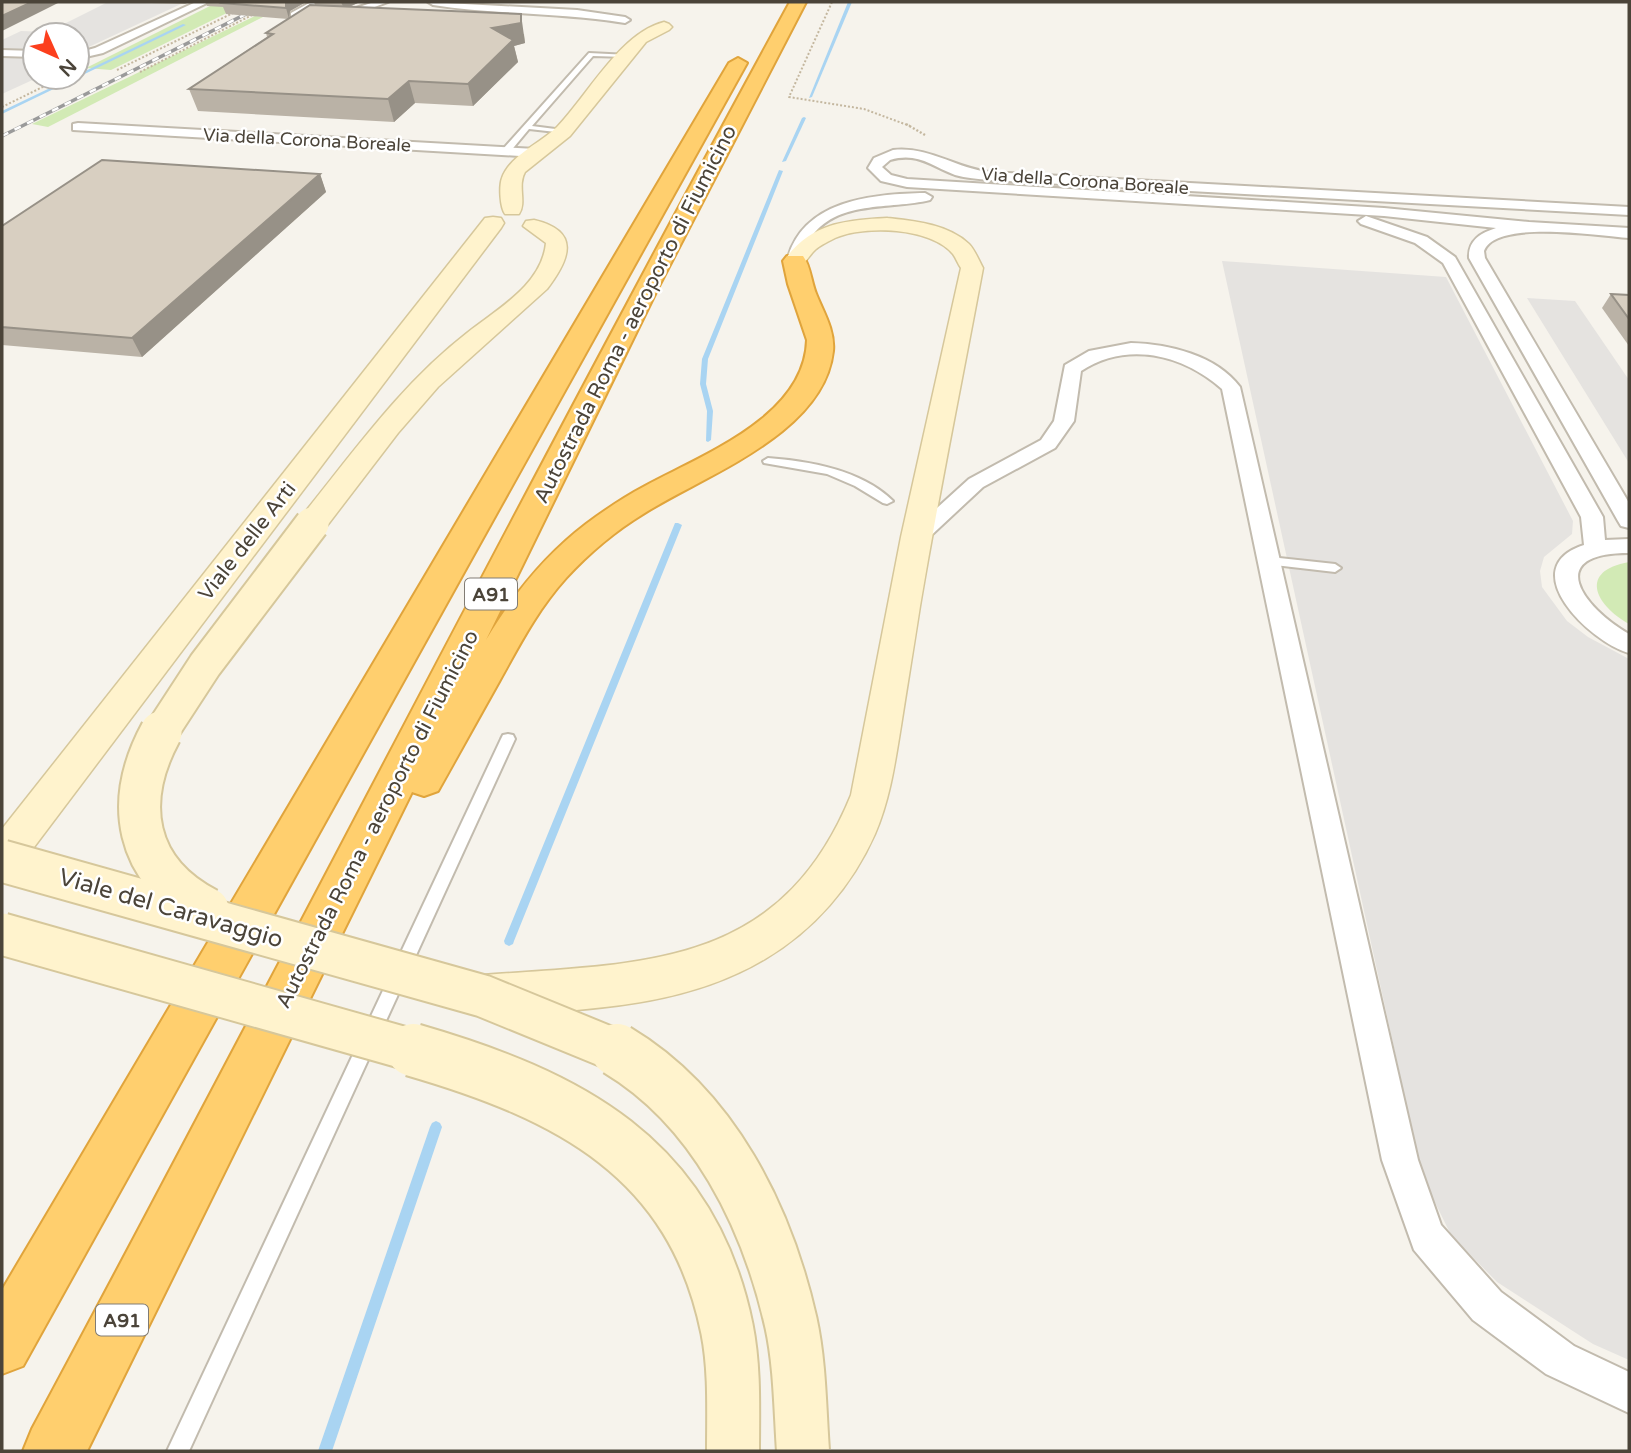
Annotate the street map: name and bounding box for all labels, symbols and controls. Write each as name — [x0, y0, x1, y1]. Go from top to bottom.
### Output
north arrow — [21, 21, 91, 91]
text: N — [54, 54, 80, 80]
street label: Autostrada Roma - aeroporto di Fiumicino — [529, 121, 742, 507]
street label: Via della Corona Boreale — [202, 124, 412, 156]
street label: Via della Corona Boreale — [980, 163, 1190, 199]
street label: Viale delle Arti — [193, 477, 301, 606]
road number: A91 — [465, 579, 517, 610]
street label: Autostrada Roma - aeroporto di Fiumicino — [271, 626, 484, 1012]
street label: Viale del Caravaggio — [55, 863, 286, 954]
road number: A91 — [96, 1304, 148, 1336]

